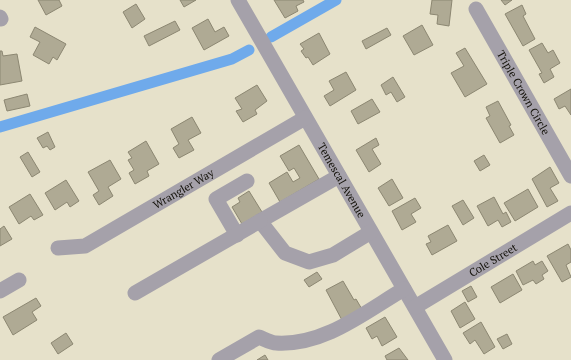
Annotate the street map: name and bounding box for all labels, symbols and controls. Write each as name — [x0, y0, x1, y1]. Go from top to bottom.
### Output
street label: Triple Crown Circle — [494, 48, 553, 138]
street label: Temescal Avenue — [315, 140, 369, 221]
street label: Wrangler Way — [150, 165, 217, 212]
street label: Cole Street — [466, 240, 520, 280]

